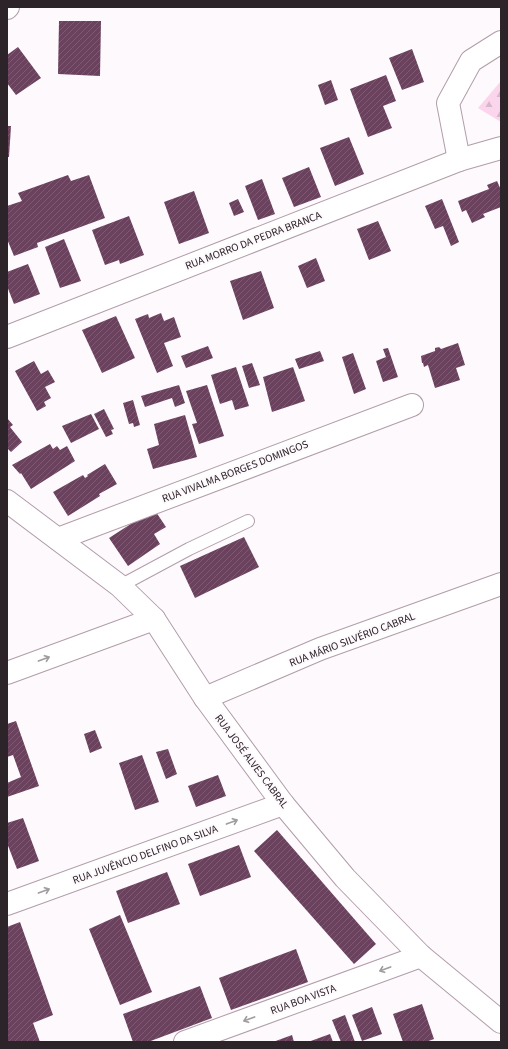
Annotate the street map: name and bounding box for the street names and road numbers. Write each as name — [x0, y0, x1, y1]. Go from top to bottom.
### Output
street label: RUA MORRO DA PEDRA BRANCA — [183, 208, 323, 273]
street label: RUA VIVALMA BORGES DOMINGOS — [160, 437, 311, 506]
street label: RUA MÁRIO SILVÉRIO CABRAL — [287, 608, 418, 670]
street label: RUA JOSÉ ALVES CABRAL — [211, 711, 292, 812]
street label: RUA JUVÊNCIO DELFINO DA SILVA — [71, 821, 220, 888]
street label: RUA BOA VISTA — [268, 981, 338, 1018]

